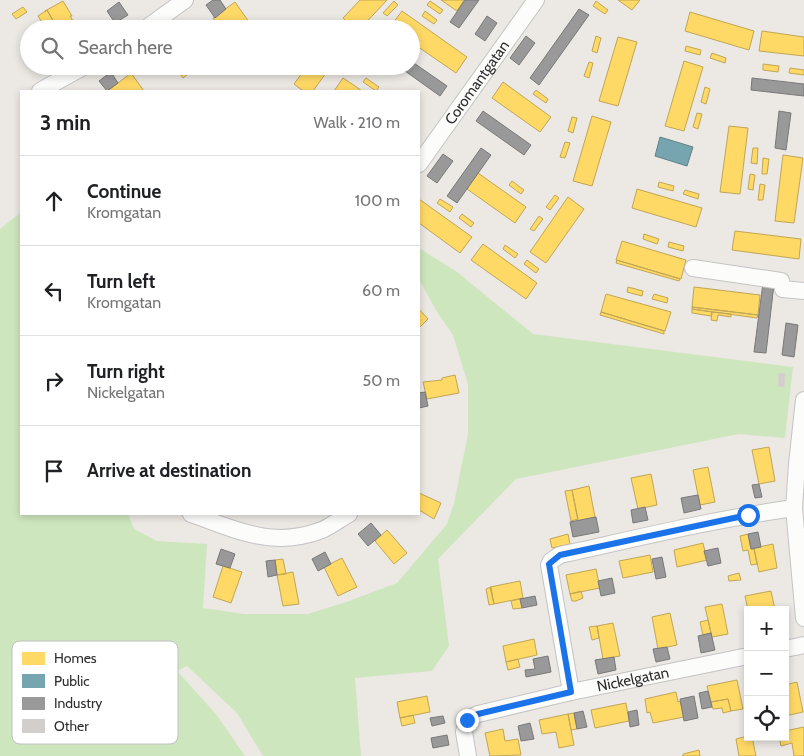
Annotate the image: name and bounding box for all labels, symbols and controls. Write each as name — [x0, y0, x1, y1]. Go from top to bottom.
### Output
search box — [20, 20, 420, 75]
icon: search — [38, 34, 66, 62]
text: Search here — [78, 36, 172, 59]
street label: Coromantgatan — [441, 37, 513, 128]
text: 3 min — [40, 110, 91, 135]
text: Walk · 210 m — [313, 113, 400, 132]
text: Continue — [87, 180, 161, 203]
icon: ahead — [40, 187, 68, 215]
text: 100 m — [355, 191, 400, 210]
text: Kromgatan — [87, 203, 161, 222]
text: Turn left — [87, 270, 155, 293]
icon: left — [40, 277, 68, 305]
text: 60 m — [362, 281, 400, 300]
text: Kromgatan — [87, 293, 161, 312]
text: Turn right — [87, 360, 165, 383]
icon: right — [40, 367, 68, 395]
text: 50 m — [363, 371, 400, 390]
text: Nickelgatan — [87, 383, 165, 402]
icon: arrive — [40, 457, 68, 485]
text: Arrive at destination — [87, 459, 251, 482]
route start — [737, 504, 760, 527]
map controls — [744, 606, 789, 741]
button: + — [744, 606, 789, 651]
legend — [12, 641, 178, 744]
text: Homes — [54, 649, 97, 667]
button: − — [744, 651, 789, 696]
street label: Nickelgatan — [595, 663, 671, 696]
text: Public — [54, 672, 90, 690]
text: Industry — [54, 694, 102, 712]
button: locate — [744, 696, 789, 741]
route end — [456, 709, 479, 732]
text: Other — [54, 717, 89, 735]

